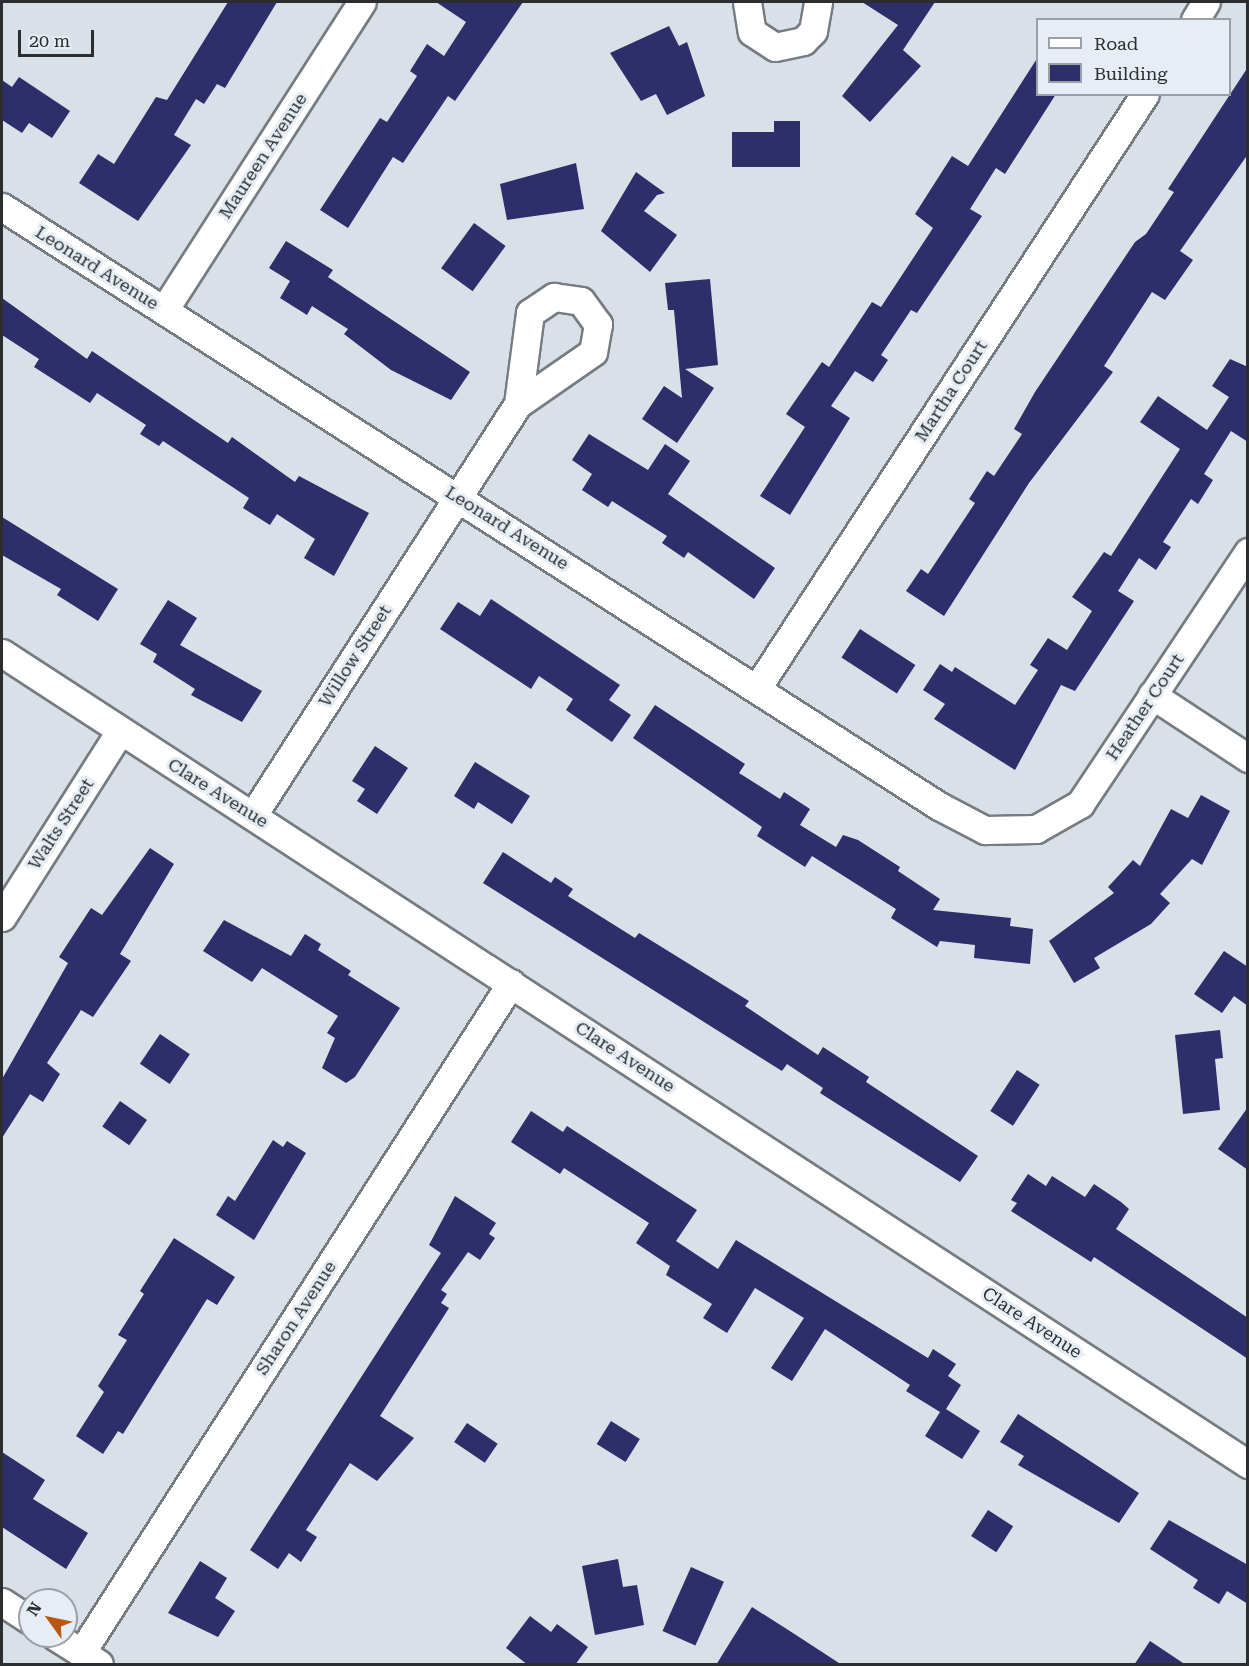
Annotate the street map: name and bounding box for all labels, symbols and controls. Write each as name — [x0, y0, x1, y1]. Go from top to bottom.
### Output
scale bar — [21, 18, 98, 56]
legend — [1036, 18, 1231, 96]
text: 20 m — [29, 30, 70, 51]
text: Road — [1094, 33, 1138, 54]
text: Building — [1094, 63, 1168, 84]
street label: Maureen Avenue — [214, 89, 312, 223]
street label: Leonard Avenue — [31, 221, 163, 315]
street label: Martha Court — [910, 336, 992, 446]
street label: Leonard Avenue — [441, 481, 573, 575]
street label: Willow Street — [314, 601, 396, 711]
street label: Heather Court — [1101, 650, 1189, 764]
street label: Clare Avenue — [164, 754, 272, 832]
street label: Walts Street — [24, 774, 98, 874]
street label: Clare Avenue — [571, 1017, 679, 1097]
street label: Sharon Avenue — [251, 1257, 341, 1379]
street label: Clare Avenue — [978, 1283, 1086, 1363]
north arrow — [18, 1588, 78, 1648]
text: N — [23, 1599, 45, 1619]

